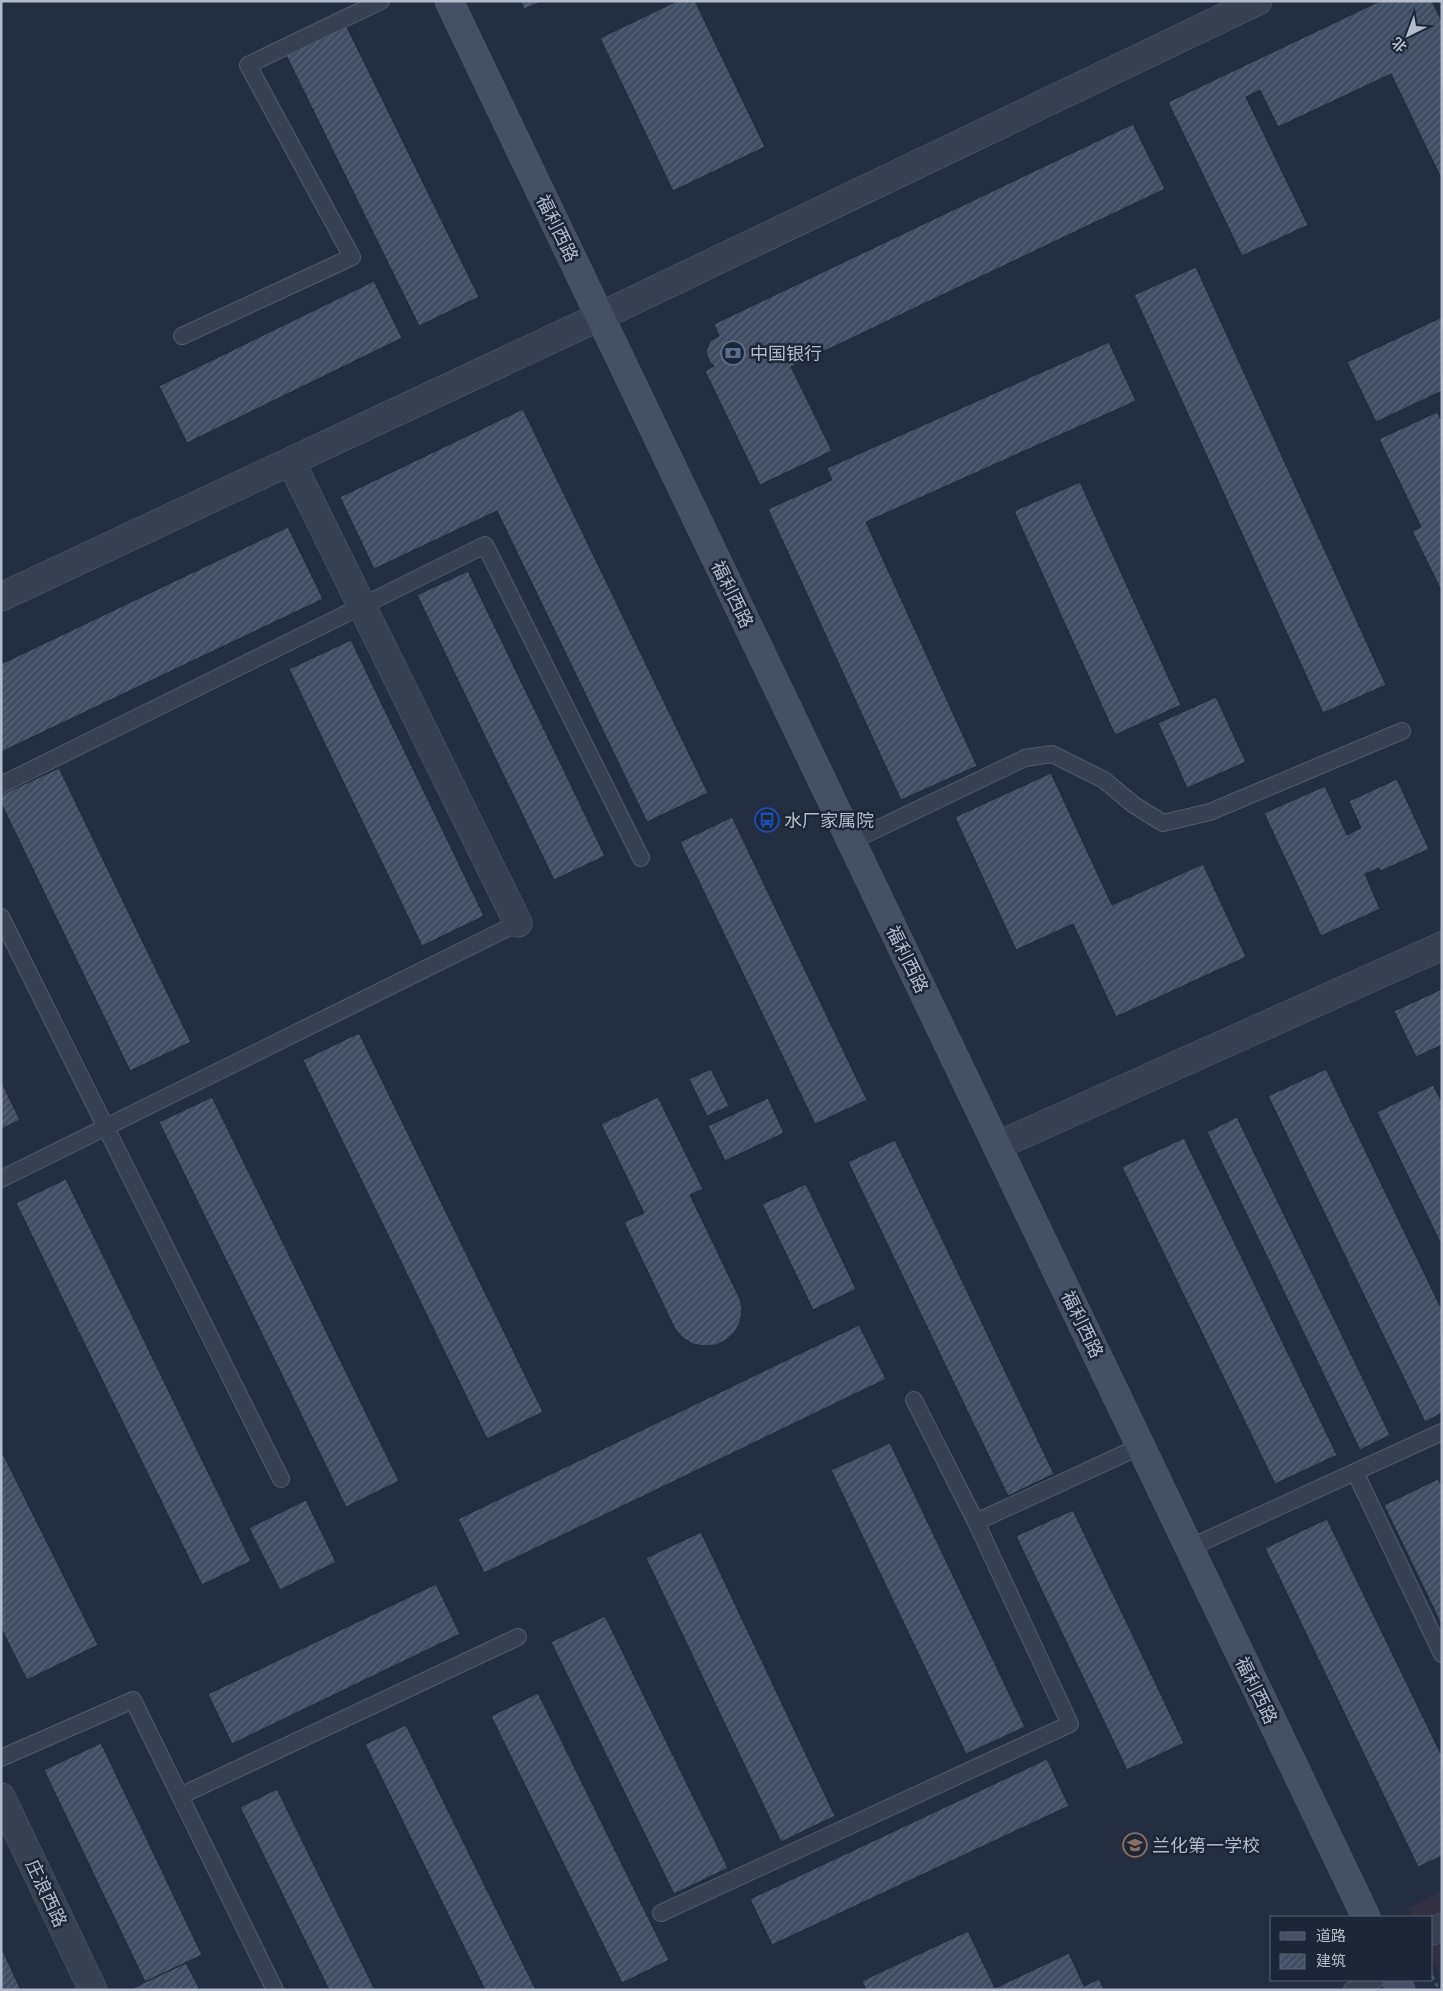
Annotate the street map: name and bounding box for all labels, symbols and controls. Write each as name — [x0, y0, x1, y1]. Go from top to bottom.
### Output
north arrow — [1383, 10, 1433, 60]
text: 北 — [1387, 33, 1411, 57]
street label: 福利西路 — [531, 190, 585, 266]
bank icon: 中国银行 — [720, 340, 746, 366]
place label: 中国银行 — [750, 341, 822, 365]
street label: 福利西路 — [706, 556, 760, 632]
bus stop icon: 水厂家属院 — [754, 807, 780, 833]
place label: 水厂家属院 — [784, 808, 874, 832]
street label: 福利西路 — [881, 921, 935, 997]
street label: 福利西路 — [1056, 1286, 1110, 1362]
street label: 福利西路 — [1230, 1652, 1284, 1728]
school or university icon: 兰化第一学校 — [1122, 1832, 1148, 1858]
place label: 兰化第一学校 — [1152, 1833, 1260, 1857]
street label: 庄浪西路 — [21, 1855, 73, 1931]
legend — [1270, 1916, 1433, 1981]
text: 道路 — [1316, 1925, 1346, 1945]
text: 建筑 — [1316, 1950, 1346, 1970]

